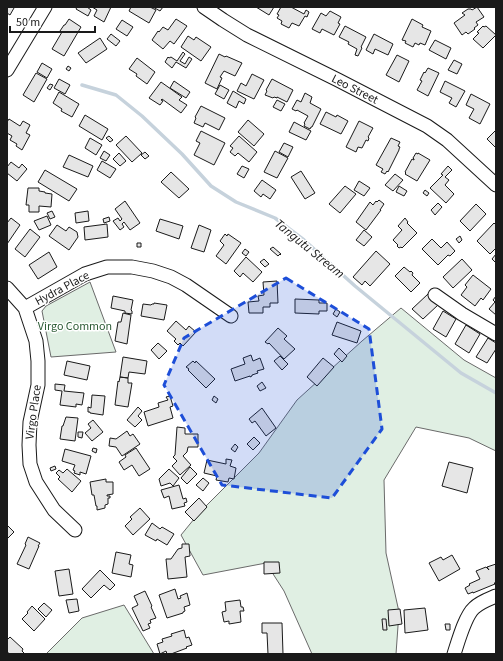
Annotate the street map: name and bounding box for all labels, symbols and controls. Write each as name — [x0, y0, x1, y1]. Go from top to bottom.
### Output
scale bar — [10, 8, 95, 34]
text: 50 m — [16, 14, 40, 31]
street label: Leo Street — [328, 70, 381, 109]
water label: Tangutu Stream — [271, 215, 348, 283]
street label: Hydra Place — [32, 267, 93, 310]
park label: Virgo Common — [38, 318, 112, 335]
street label: Virgo Place — [21, 384, 46, 441]

